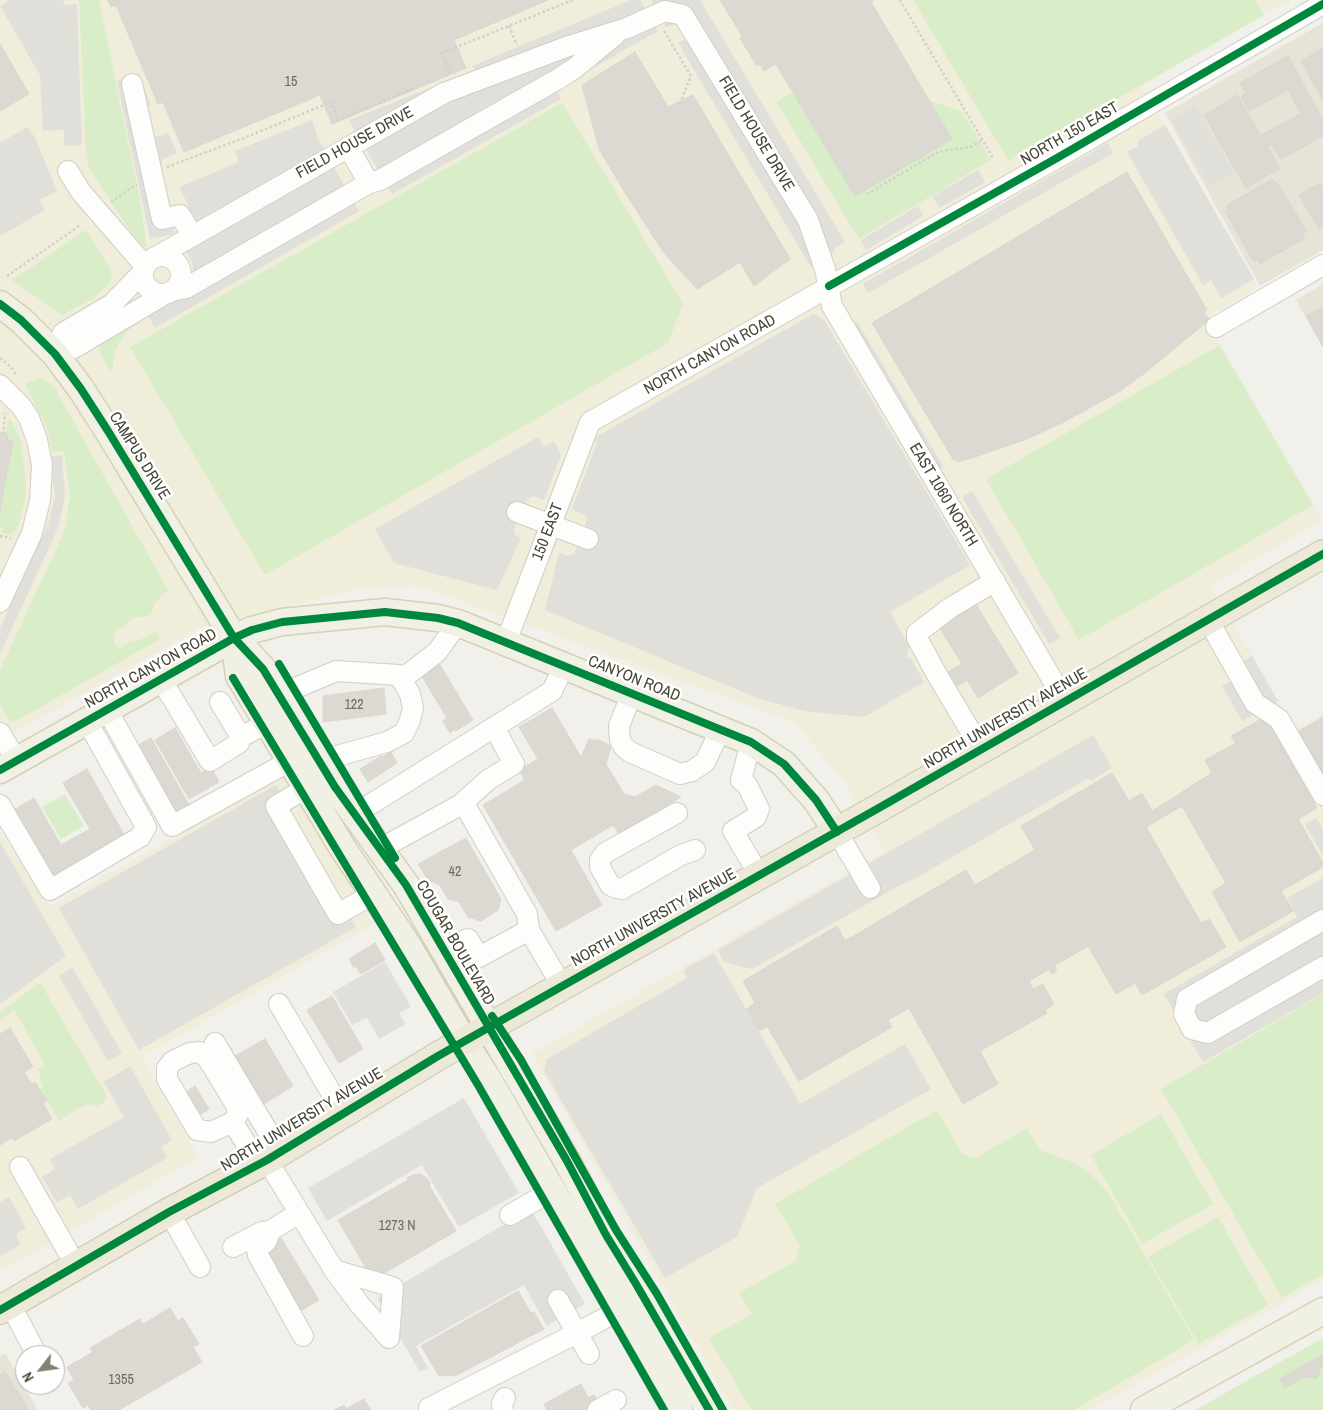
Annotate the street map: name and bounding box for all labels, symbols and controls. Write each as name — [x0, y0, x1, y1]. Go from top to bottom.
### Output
street label: FIELD HOUSE DRIVE — [714, 73, 798, 195]
house number: 15 — [285, 74, 297, 90]
street label: NORTH 150 EAST — [1018, 98, 1122, 170]
street label: FIELD HOUSE DRIVE — [293, 103, 417, 183]
street label: NORTH CANYON ROAD — [641, 311, 779, 399]
street label: CAMPUS DRIVE — [104, 409, 174, 503]
street label: EAST 1060 NORTH — [905, 440, 981, 550]
street label: 150 EAST — [528, 501, 568, 563]
street label: NORTH CANYON ROAD — [82, 625, 220, 713]
street label: CANYON ROAD — [585, 652, 683, 706]
street label: NORTH UNIVERSITY AVENUE — [921, 664, 1091, 774]
house number: 122 — [344, 697, 364, 713]
house number: 42 — [449, 864, 461, 880]
street label: NORTH UNIVERSITY AVENUE — [568, 865, 740, 971]
street label: COUGAR BOULEVARD — [411, 877, 499, 1009]
street label: NORTH UNIVERSITY AVENUE — [218, 1064, 386, 1176]
house number: 1273 N — [378, 1218, 416, 1234]
north arrow — [15, 1345, 65, 1395]
text: N — [18, 1369, 38, 1385]
house number: 1355 — [108, 1372, 134, 1388]

